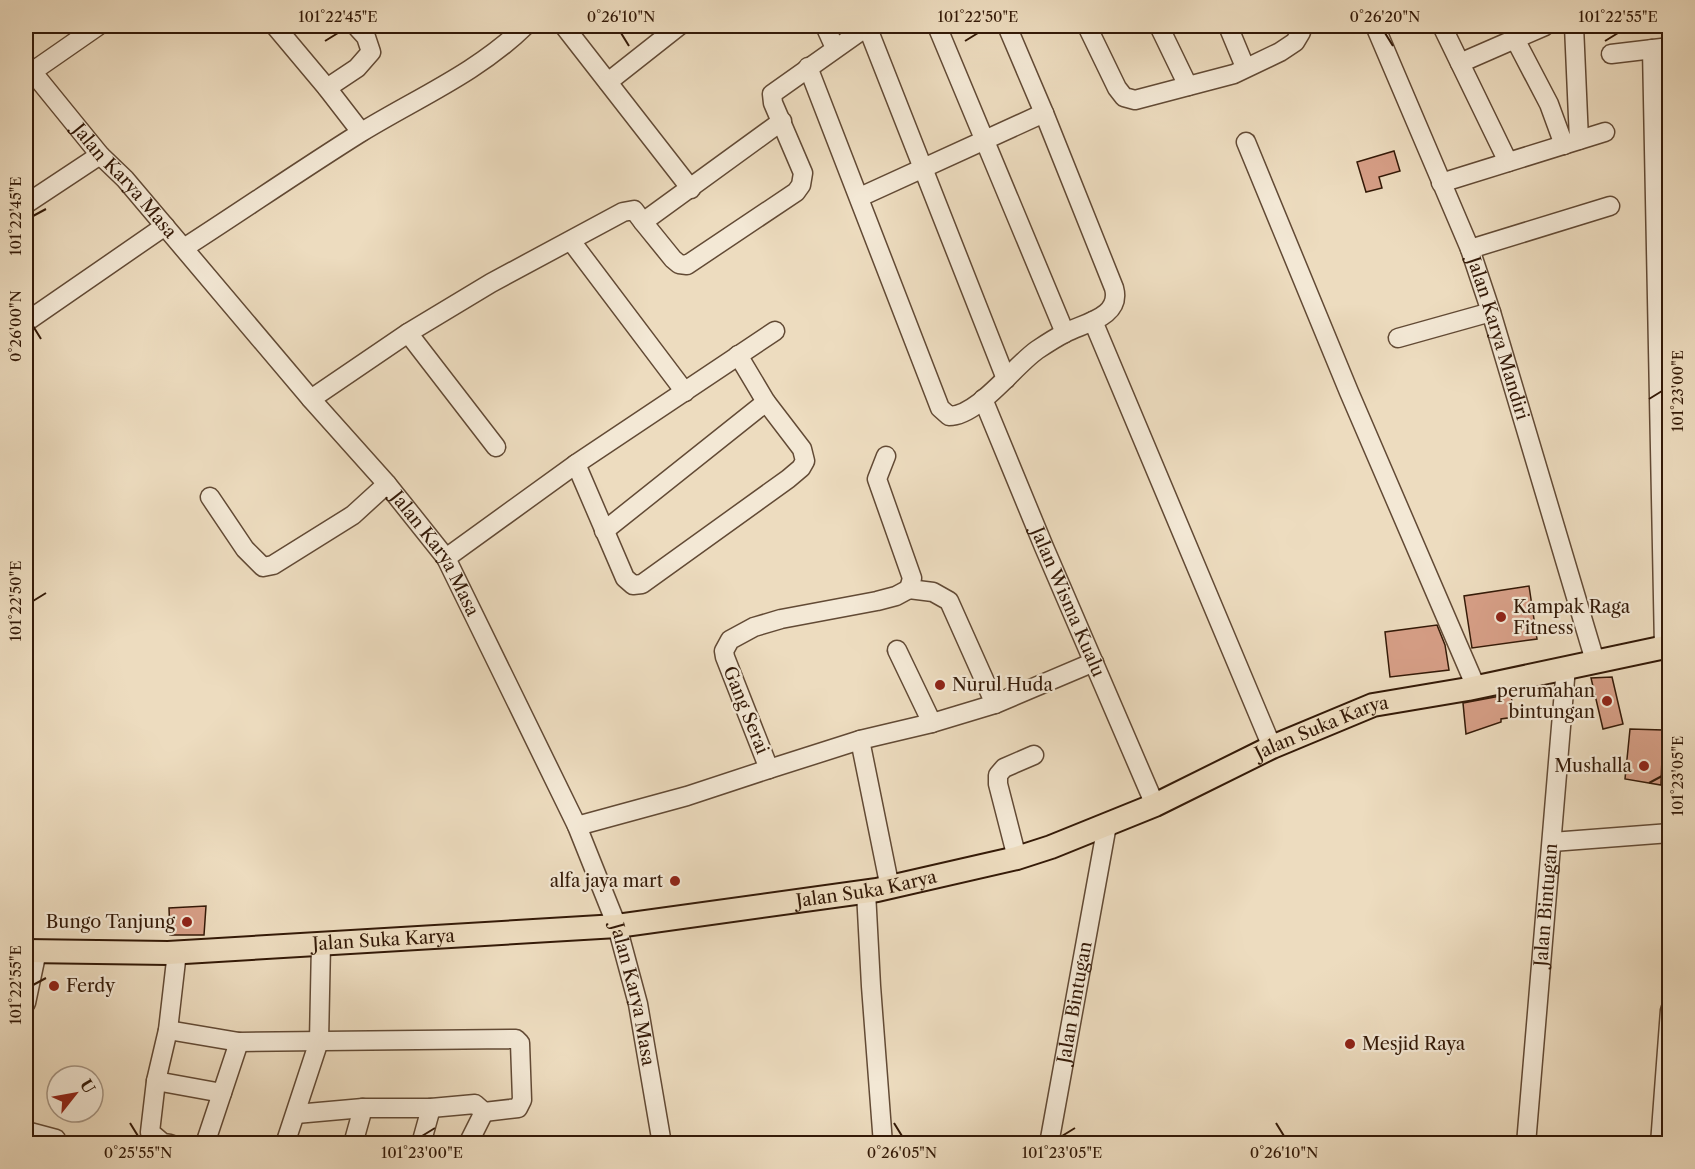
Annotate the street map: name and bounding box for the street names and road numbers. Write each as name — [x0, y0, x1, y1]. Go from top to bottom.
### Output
street label: Jalan Karya Masa — [66, 117, 182, 243]
street label: Jalan Karya Mandiri — [1461, 251, 1534, 423]
street label: Jalan Karya Masa — [384, 484, 484, 620]
street label: Jalan Wisma Kualu — [1025, 521, 1110, 680]
street label: Gang Serai — [718, 663, 774, 758]
street label: Jalan Suka Karya — [1248, 691, 1391, 766]
street label: Jalan Bintugan — [1530, 842, 1562, 970]
street label: Jalan Suka Karya — [792, 866, 939, 913]
street label: Jalan Karya Masa — [605, 918, 660, 1068]
street label: Jalan Suka Karya — [309, 925, 456, 955]
street label: Jalan Bintugan — [1052, 940, 1097, 1068]

